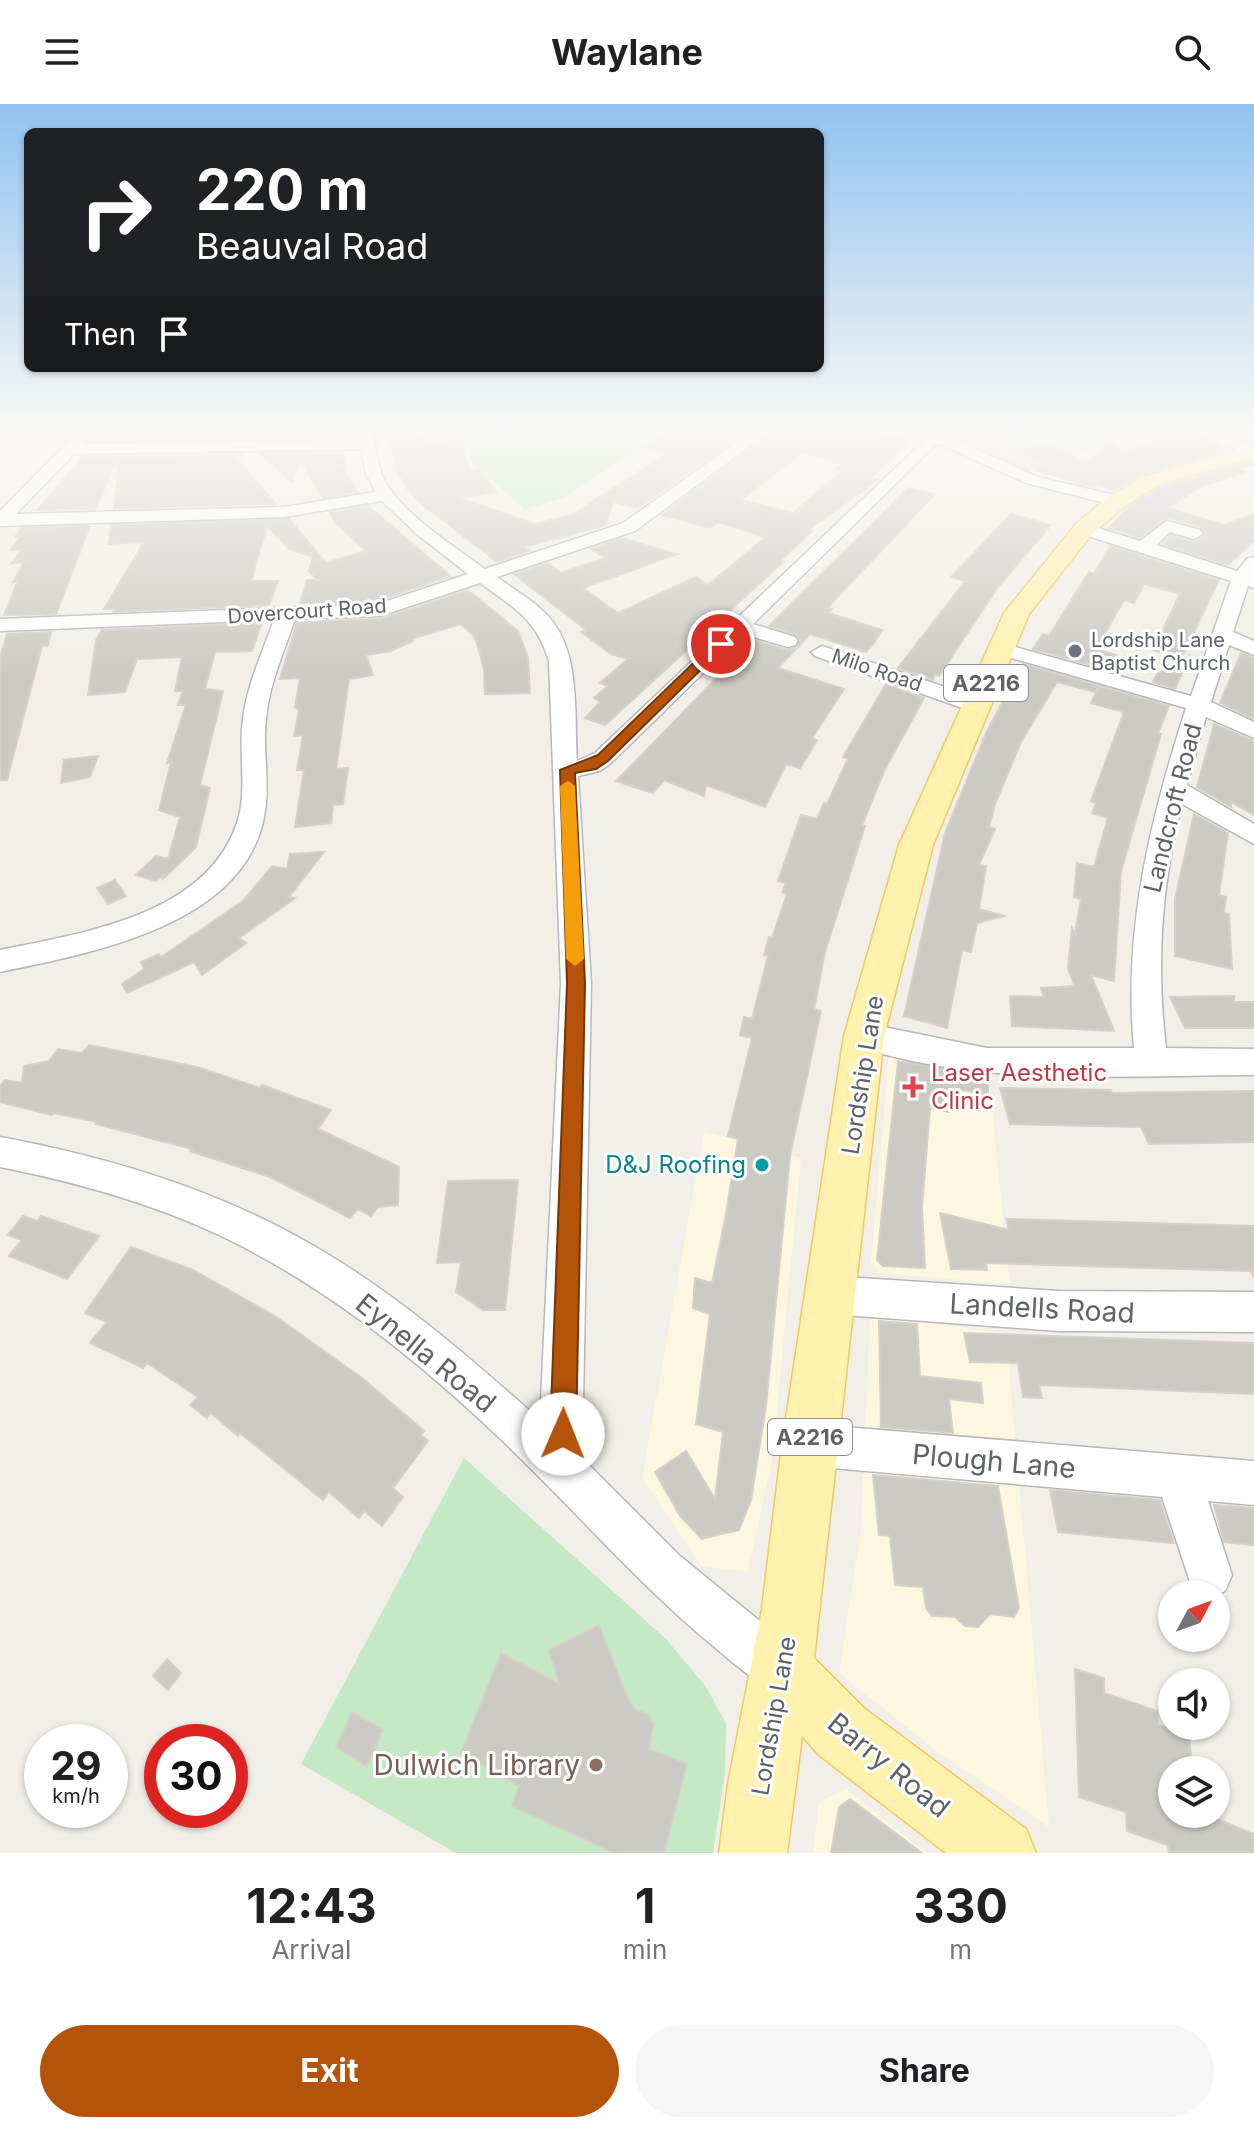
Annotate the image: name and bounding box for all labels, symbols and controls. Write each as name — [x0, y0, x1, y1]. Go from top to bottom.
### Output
icon: menu — [40, 30, 84, 74]
text: Waylane — [551, 30, 703, 74]
icon: search — [1170, 30, 1214, 74]
text: 220 m — [196, 156, 369, 224]
icon: right — [64, 160, 168, 264]
text: Beauval Road — [196, 224, 428, 268]
icon: arrive — [152, 312, 196, 356]
text: Then — [64, 316, 136, 352]
street label: Dovercourt Road — [227, 593, 387, 629]
pin — [687, 610, 755, 678]
icon: arrive — [699, 622, 743, 666]
place label: Lordship Lane Baptist Church — [1091, 628, 1230, 675]
marker: Lordship Lane Baptist Church — [1066, 642, 1084, 660]
street label: Milo Road — [829, 643, 925, 697]
road number: A2216 — [944, 665, 1028, 701]
street label: Landcroft Road — [1137, 720, 1208, 895]
street label: Lordship Lane — [836, 993, 889, 1157]
place label: Laser Aesthetic Clinic — [931, 1058, 1107, 1115]
marker: Laser Aesthetic Clinic — [902, 1076, 924, 1098]
place label: D&J Roofing — [605, 1150, 746, 1179]
marker: D&J Roofing — [753, 1156, 771, 1174]
street label: Eynella Road — [349, 1286, 503, 1420]
street label: Landells Road — [949, 1286, 1135, 1330]
position arrow — [521, 1392, 605, 1476]
road number: A2216 — [768, 1419, 852, 1455]
street label: Plough Lane — [911, 1437, 1077, 1485]
north arrow — [1158, 1580, 1230, 1652]
map controls — [1158, 1580, 1230, 1828]
street label: Lordship Lane — [745, 1634, 802, 1798]
button: sound — [1158, 1668, 1230, 1740]
street label: Barry Road — [821, 1705, 957, 1825]
speed limit sign: 30 — [144, 1724, 248, 1828]
text: 29 — [50, 1741, 102, 1790]
place label: Dulwich Library — [374, 1748, 580, 1782]
marker: Dulwich Library — [587, 1756, 605, 1774]
button: layers — [1158, 1756, 1230, 1828]
text: km/h — [52, 1784, 100, 1808]
text: 12:43 — [246, 1876, 377, 1935]
text: 1 — [635, 1876, 655, 1935]
text: 330 — [913, 1876, 1008, 1935]
text: Arrival — [271, 1934, 351, 1965]
text: min — [623, 1934, 667, 1965]
text: m — [949, 1934, 972, 1965]
button: Exit — [40, 2025, 619, 2117]
button: Share — [635, 2025, 1214, 2117]

